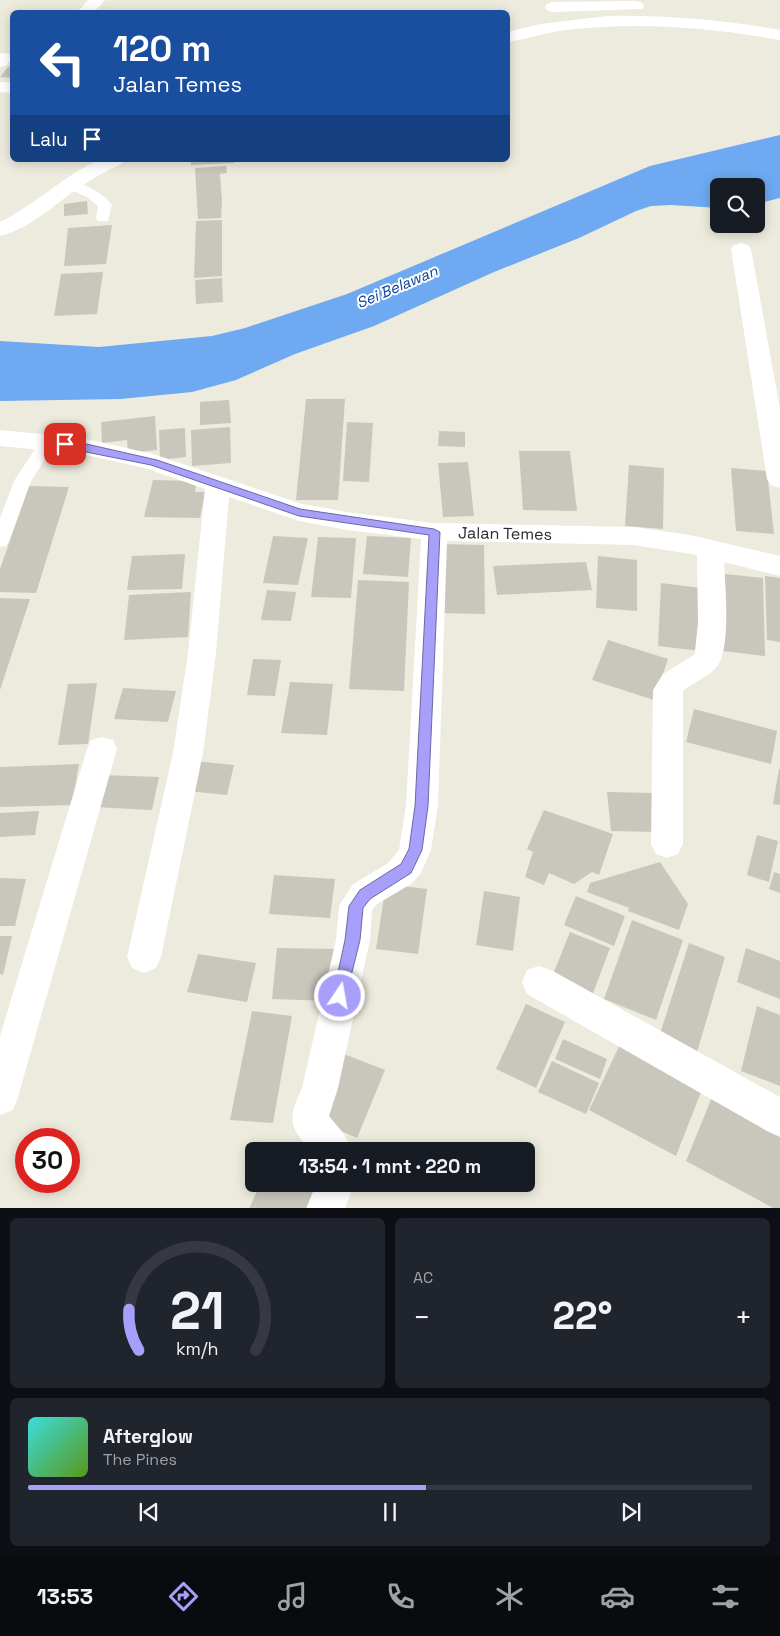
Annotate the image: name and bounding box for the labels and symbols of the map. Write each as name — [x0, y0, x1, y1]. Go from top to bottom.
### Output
water label: Sei Belawan — [353, 261, 441, 312]
pin — [44, 423, 86, 465]
street label: Jalan Temes — [458, 522, 552, 545]
position arrow — [313, 969, 365, 1021]
speed limit sign: 30 — [15, 1128, 80, 1193]

